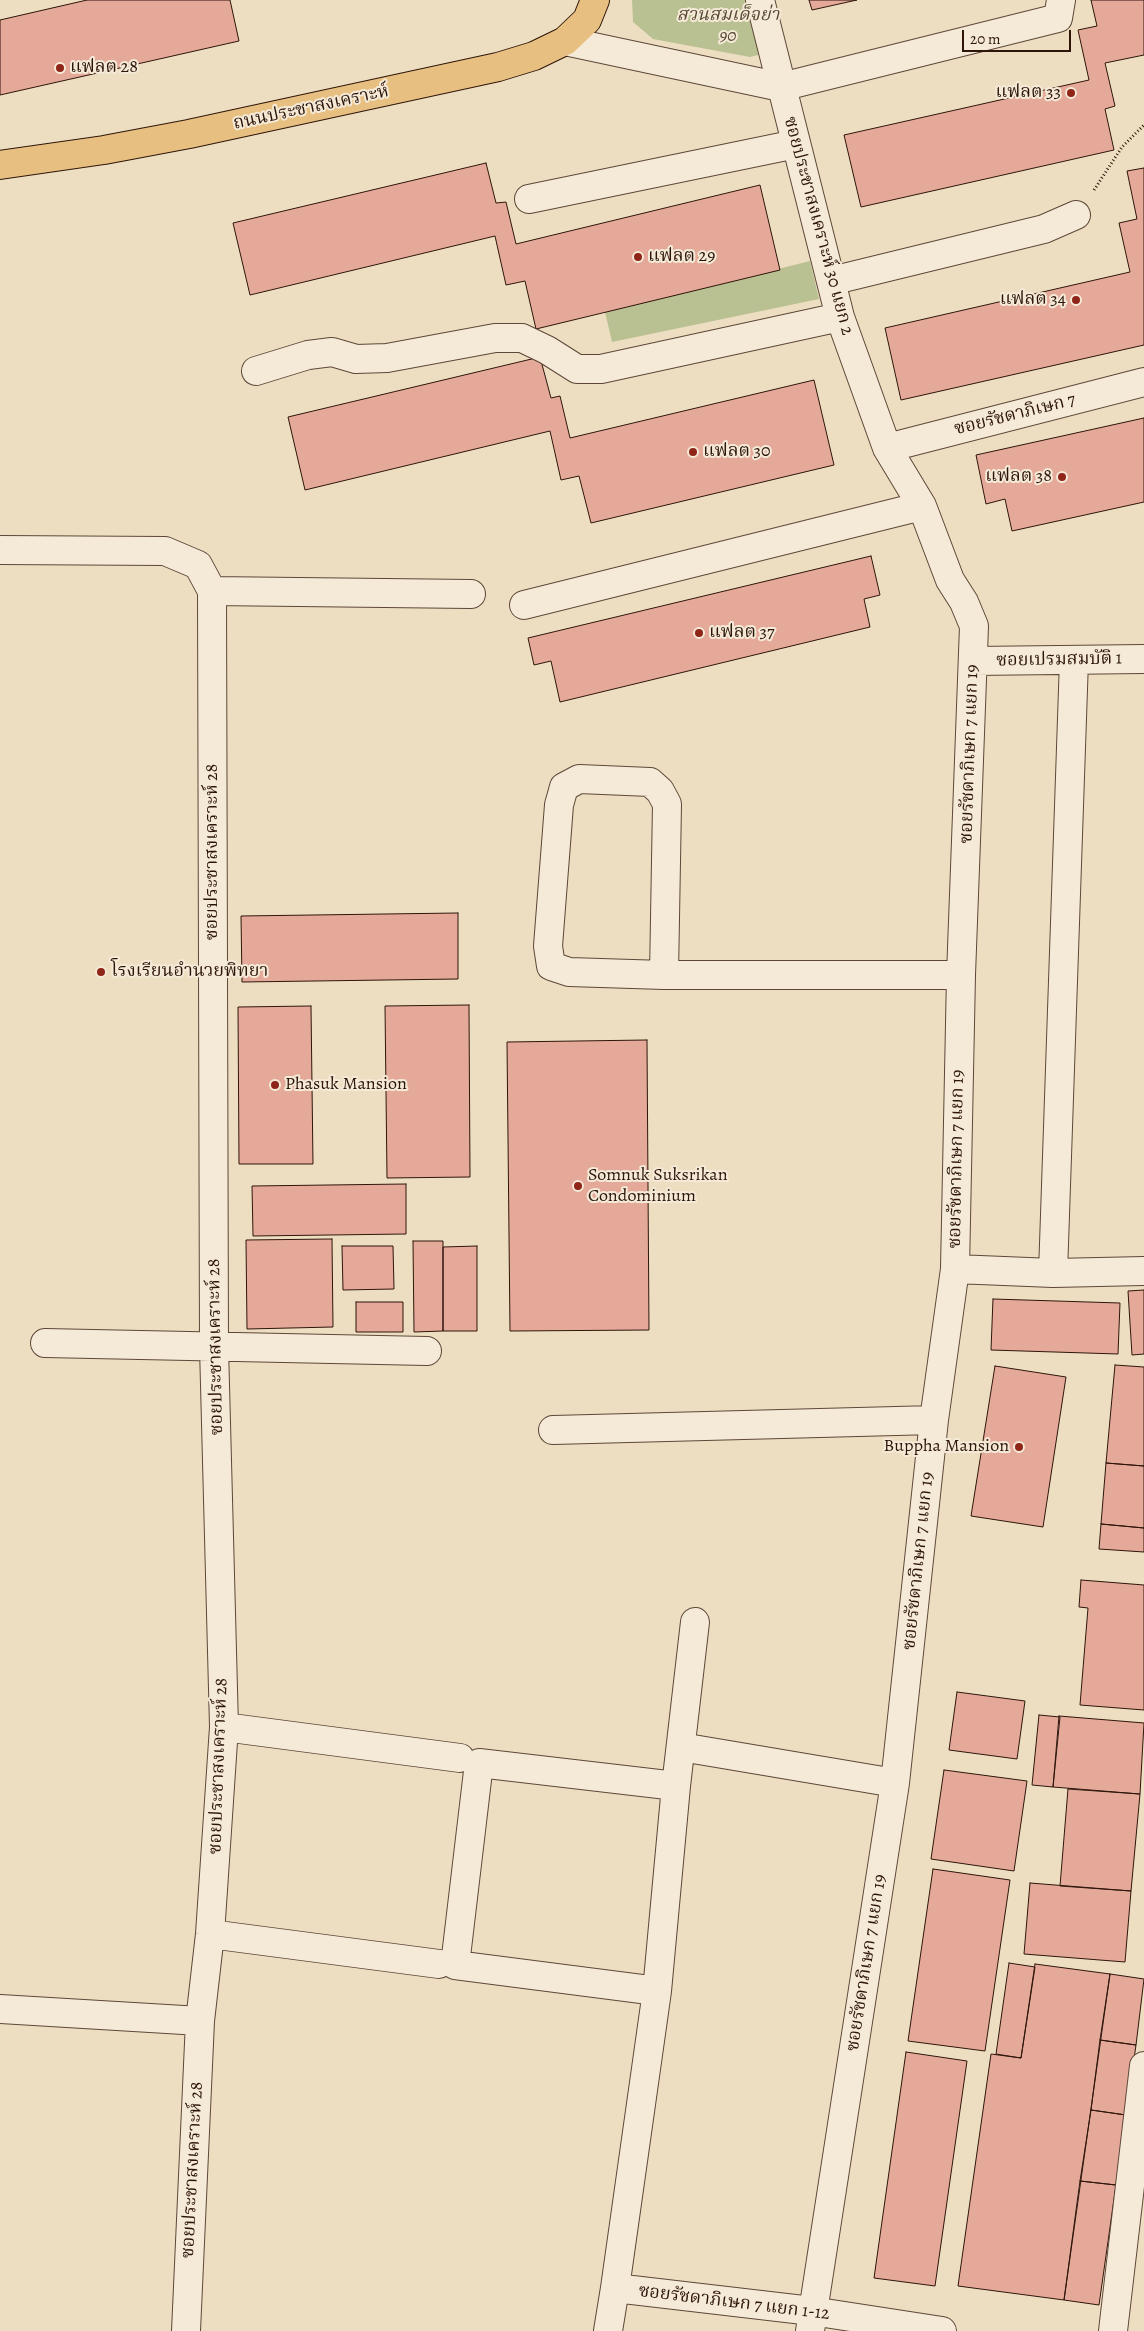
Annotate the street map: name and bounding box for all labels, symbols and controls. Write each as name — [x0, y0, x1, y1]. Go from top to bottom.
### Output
park label: สวนสมเด็จย่า 90 — [677, 5, 779, 48]
scale bar — [964, 20, 1073, 52]
text: 20 m — [970, 29, 1001, 49]
place label: แฟลต 28 — [70, 57, 138, 79]
marker: แฟลต 28 — [54, 62, 66, 74]
street label: ถนนประชาสงเคราะห์ — [231, 81, 391, 135]
place label: แฟลต 33 — [995, 82, 1061, 104]
marker: แฟลต 33 — [1065, 87, 1077, 99]
street label: ซอยประชาสงเคราะห์ 30 แยก 2 — [778, 114, 858, 338]
place label: แฟลต 29 — [648, 246, 715, 268]
marker: แฟลต 29 — [632, 251, 644, 263]
place label: แฟลต 34 — [1000, 289, 1066, 311]
marker: แฟลต 34 — [1070, 294, 1082, 306]
street label: ซอยรัชดาภิเษก 7 — [952, 390, 1078, 440]
place label: แฟลต 30 — [703, 441, 771, 463]
marker: แฟลต 30 — [687, 446, 699, 458]
place label: แฟลต 38 — [985, 466, 1052, 488]
marker: แฟลต 38 — [1056, 471, 1068, 483]
place label: แฟลต 37 — [709, 622, 775, 644]
marker: แฟลต 37 — [693, 627, 705, 639]
street label: ซอยเปรมสมบัติ 1 — [996, 648, 1122, 672]
street label: ซอยรัชดาภิเษก 7 แยก 19 — [956, 664, 984, 844]
street label: ซอยประชาสงเคราะห์ 28 — [202, 764, 224, 940]
place label: โรงเรียนอำนวยพิทยา — [111, 961, 268, 983]
marker: โรงเรียนอำนวยพิทยา — [95, 966, 107, 978]
street label: ซอยรัชดาภิเษก 7 แยก 19 — [945, 1069, 969, 1249]
place label: Phasuk Mansion — [285, 1074, 407, 1096]
marker: Phasuk Mansion — [269, 1079, 281, 1091]
place label: Somnuk Suksrikan Condominium — [588, 1165, 727, 1208]
marker: Somnuk Suksrikan Condominium — [572, 1180, 584, 1192]
street label: ซอยประชาสงเคราะห์ 28 — [204, 1259, 228, 1435]
place label: Buppha Mansion — [883, 1436, 1009, 1458]
marker: Buppha Mansion — [1013, 1441, 1025, 1453]
street label: ซอยรัชดาภิเษก 7 แยก 19 — [899, 1471, 939, 1651]
street label: ซอยประชาสงเคราะห์ 28 — [205, 1677, 233, 1855]
street label: ซอยรัชดาภิเษก 7 แยก 19 — [842, 1873, 892, 2053]
street label: ซอยประชาสงเคราะห์ 28 — [178, 2081, 208, 2259]
street label: ซอยรัชดาภิเษก 7 แยก 1-12 — [637, 2281, 831, 2325]

